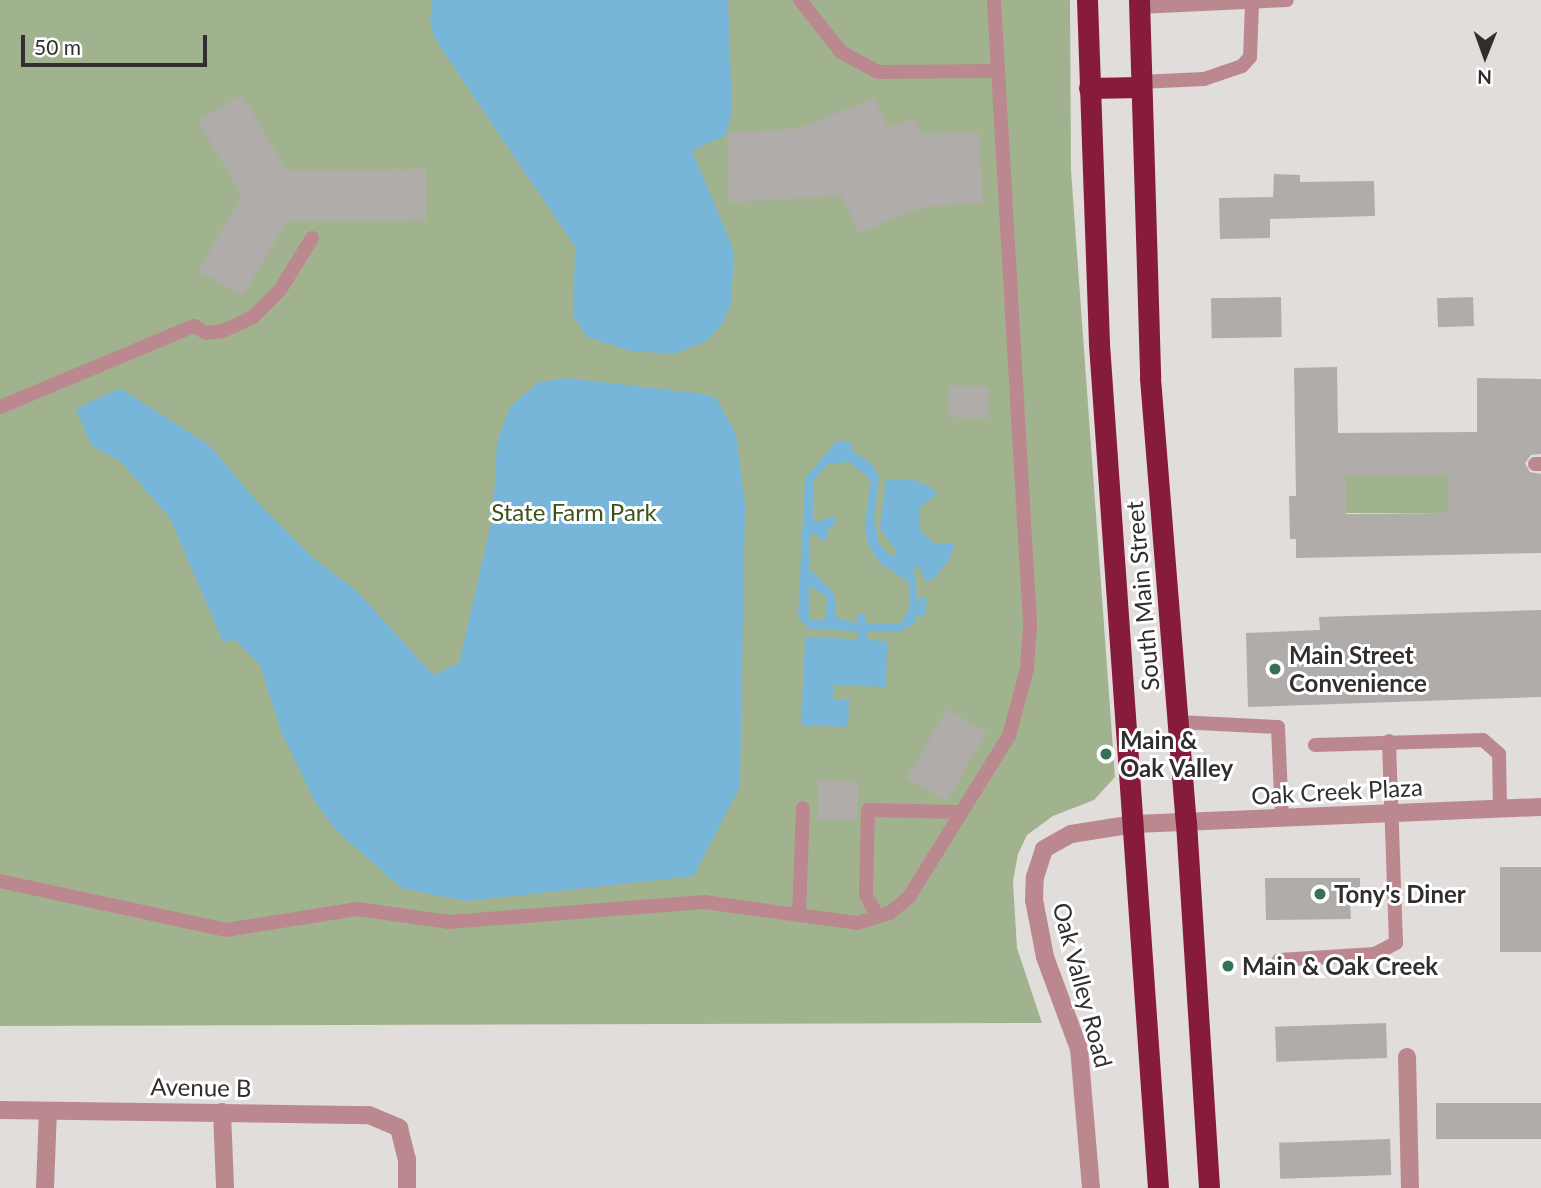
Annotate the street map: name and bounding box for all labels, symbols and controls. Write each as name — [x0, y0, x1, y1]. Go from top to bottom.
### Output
scale bar — [24, 21, 210, 65]
north arrow — [1450, 21, 1520, 91]
text: 50 m — [34, 34, 81, 59]
text: N — [1477, 66, 1492, 89]
park label: State Farm Park — [491, 498, 657, 526]
street label: South Main Street — [1119, 500, 1165, 692]
place label: Main Street Convenience — [1289, 641, 1427, 697]
marker: Main Street Convenience — [1267, 661, 1283, 677]
place label: Main & Oak Valley — [1120, 726, 1234, 782]
marker: Main & Oak Valley — [1098, 746, 1114, 762]
street label: Oak Creek Plaza — [1250, 772, 1424, 810]
place label: Tony's Diner — [1334, 880, 1466, 908]
marker: Tony's Diner — [1312, 886, 1328, 902]
street label: Oak Valley Road — [1047, 899, 1119, 1071]
place label: Main & Oak Creek — [1242, 952, 1438, 980]
marker: Main & Oak Creek — [1220, 958, 1236, 974]
street label: Avenue B — [150, 1072, 252, 1102]

